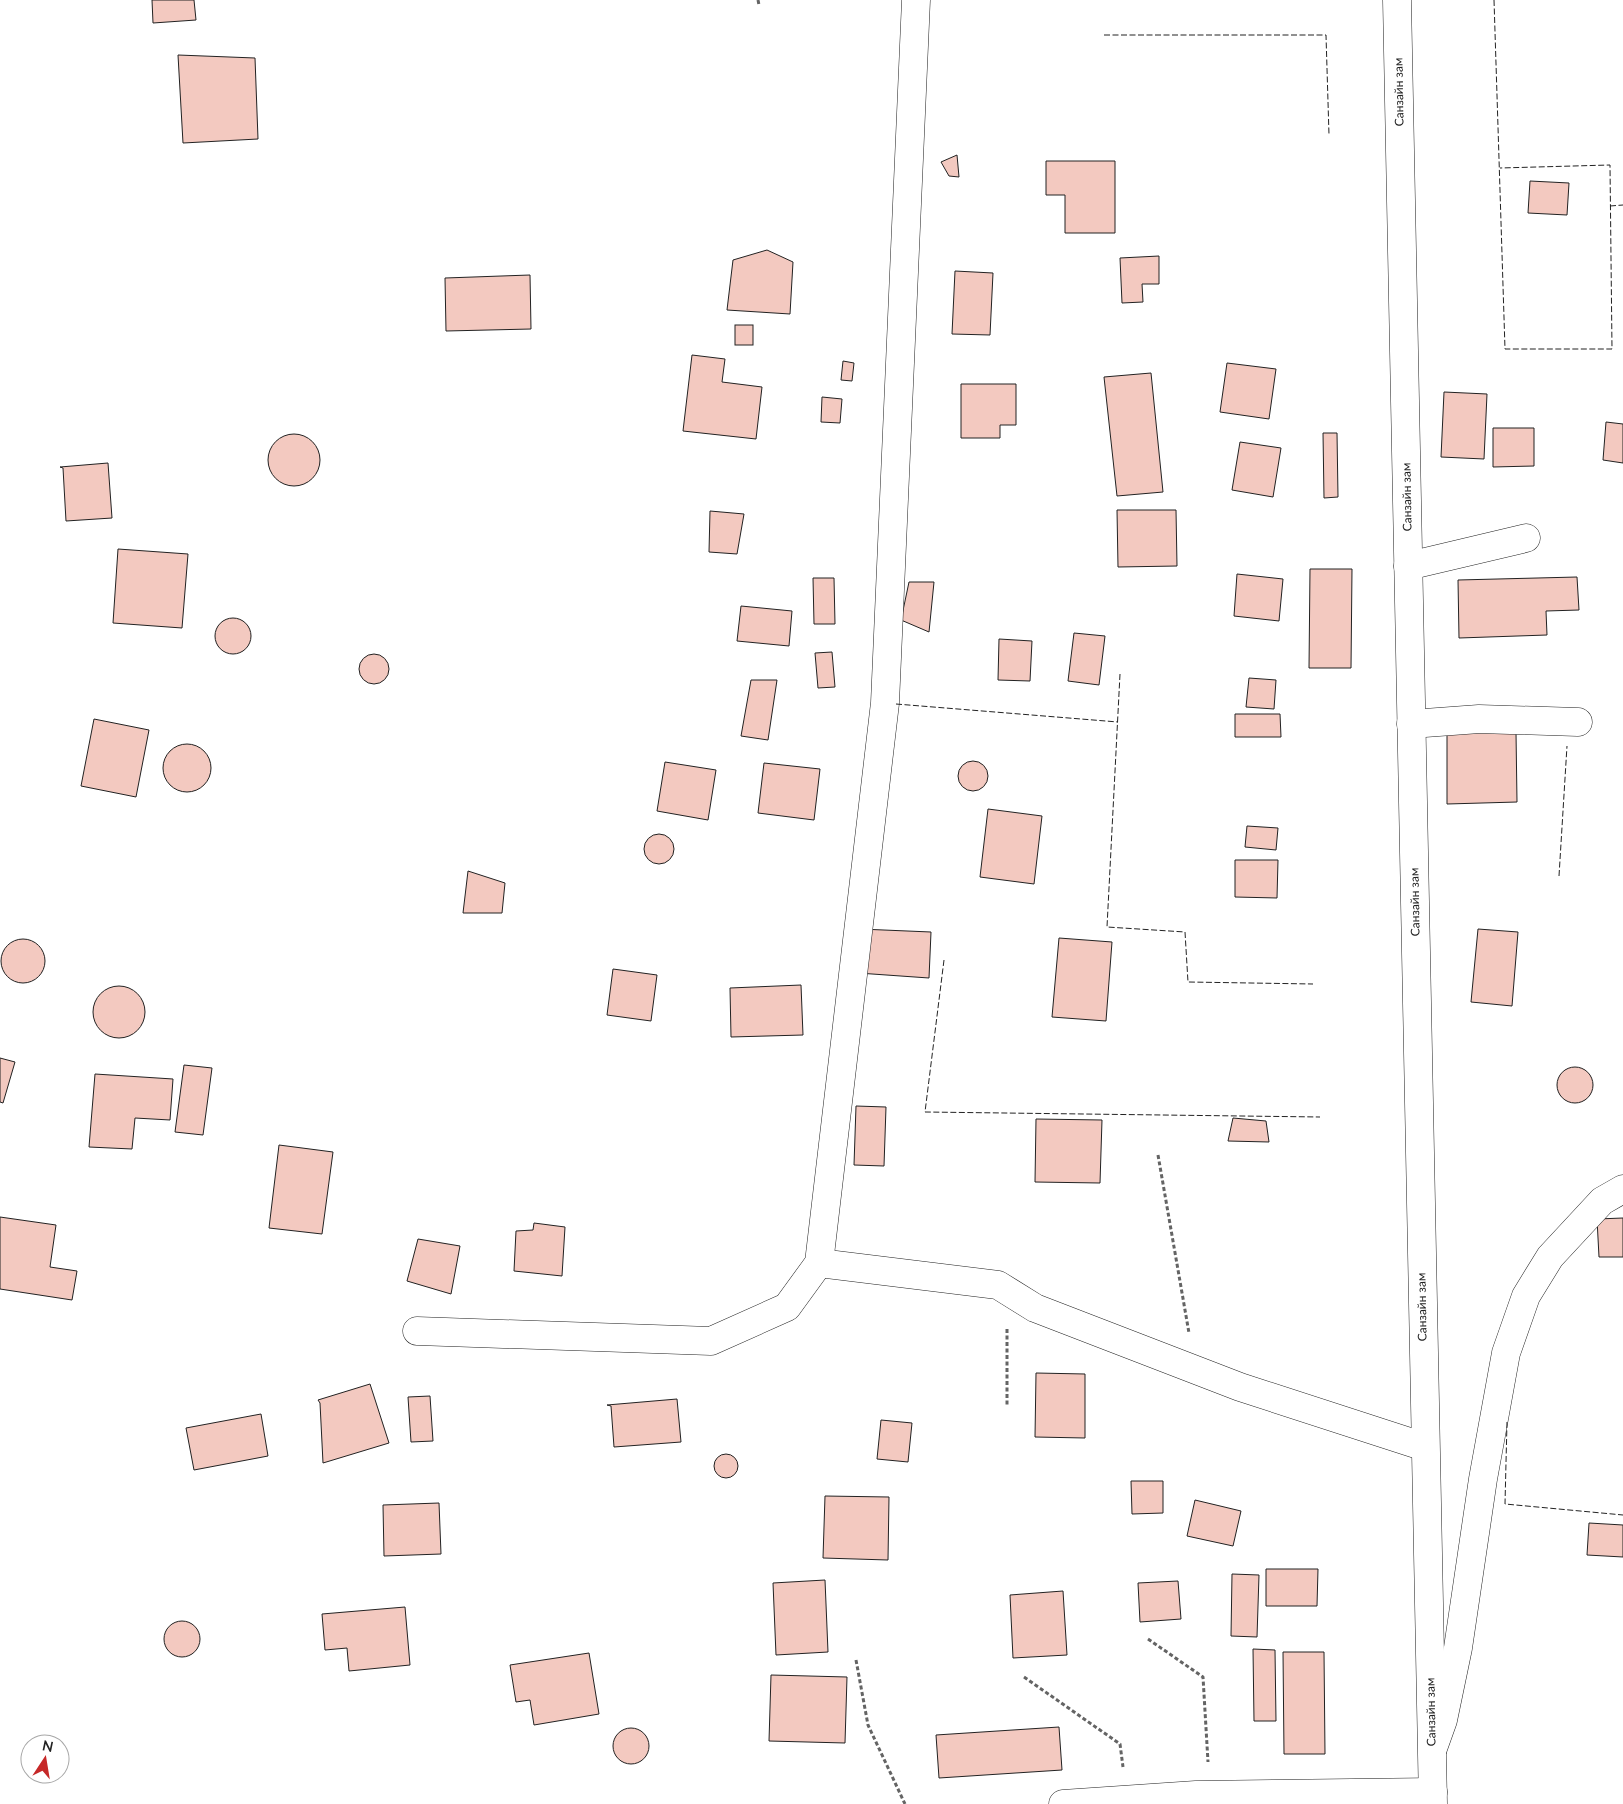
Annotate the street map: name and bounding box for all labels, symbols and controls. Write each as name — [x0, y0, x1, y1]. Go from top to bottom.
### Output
street label: Санзайн зам — [1390, 58, 1407, 126]
street label: Санзайн зам — [1398, 463, 1415, 531]
street label: Санзайн зам — [1406, 868, 1423, 936]
street label: Санзайн зам — [1413, 1273, 1430, 1341]
street label: Санзайн зам — [1422, 1678, 1439, 1746]
north arrow — [20, 1734, 70, 1784]
text: N — [41, 1736, 55, 1755]

